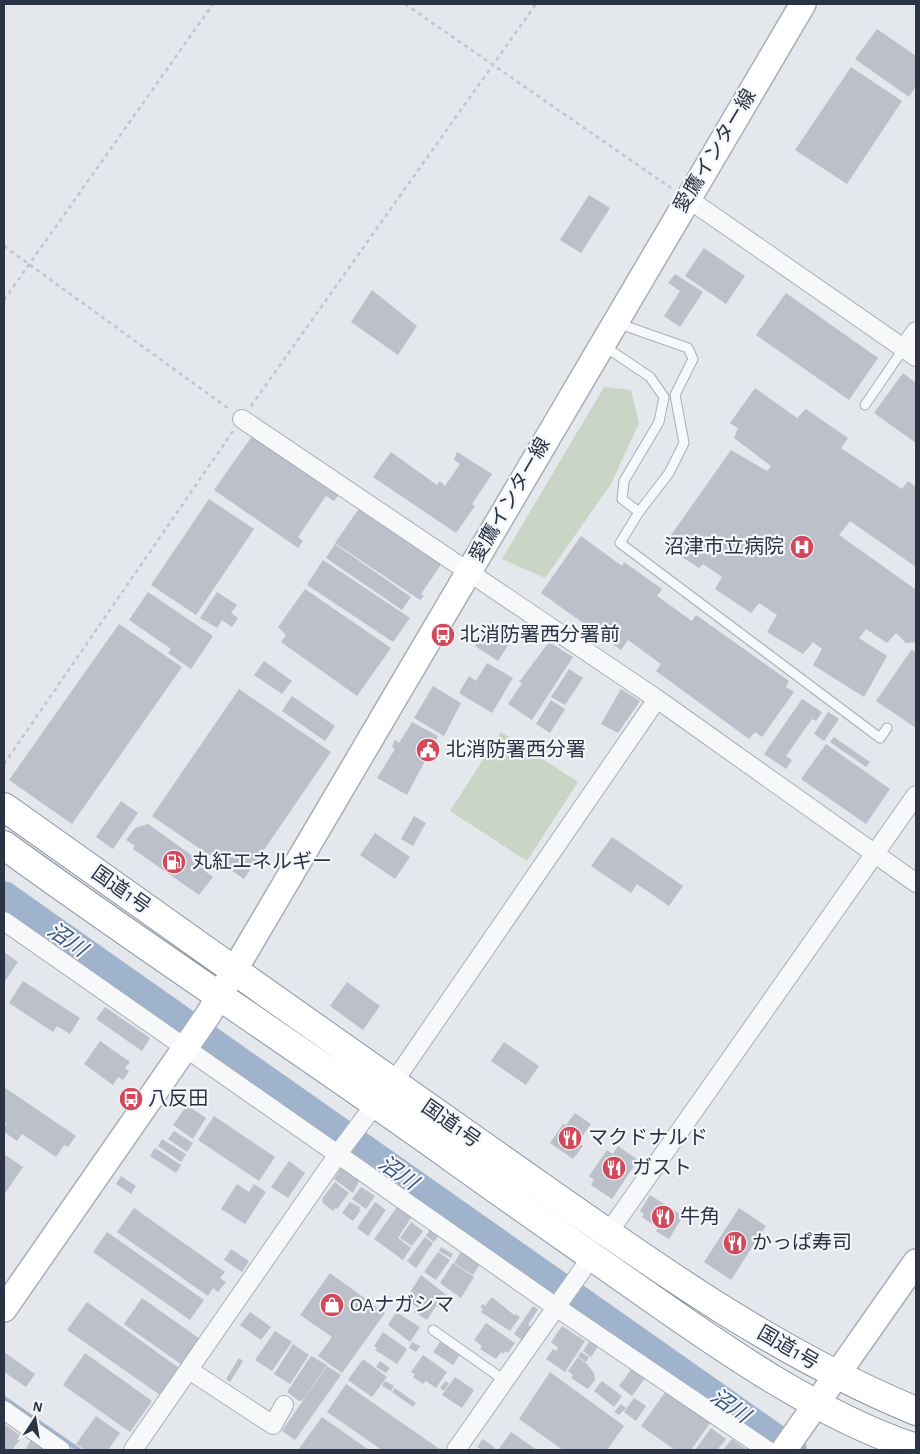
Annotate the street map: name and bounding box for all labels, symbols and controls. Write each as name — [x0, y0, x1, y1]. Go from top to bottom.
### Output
street label: 愛鷹インター線 — [669, 85, 760, 216]
street label: 愛鷹インター線 — [465, 433, 554, 566]
hospital icon: 沼津市立病院 — [789, 534, 815, 560]
place label: 沼津市立病院 — [664, 535, 784, 557]
bus stop icon: 北消防署西分署前 — [430, 622, 456, 648]
place label: 北消防署西分署前 — [460, 624, 620, 645]
public building icon: 北消防署西分署 — [415, 737, 441, 763]
place label: 北消防署西分署 — [446, 739, 586, 760]
fuel station icon: 丸紅エネルギー — [161, 849, 187, 875]
place label: 丸紅エネルギー — [192, 850, 332, 872]
street label: 国道1号 — [88, 862, 155, 917]
water label: 沼川 — [44, 919, 92, 962]
bus stop icon: 八反田 — [118, 1086, 144, 1112]
place label: 八反田 — [148, 1089, 208, 1109]
street label: 国道1号 — [418, 1096, 485, 1151]
restaurant icon: マクドナルド — [557, 1125, 583, 1151]
place label: マクドナルド — [588, 1127, 708, 1148]
water label: 沼川 — [375, 1152, 423, 1195]
restaurant icon: ガスト — [601, 1155, 627, 1181]
place label: ガスト — [632, 1157, 692, 1178]
restaurant icon: 牛角 — [650, 1204, 676, 1230]
place label: 牛角 — [680, 1206, 720, 1227]
restaurant icon: かっぱ寿司 — [722, 1230, 748, 1256]
place label: かっぱ寿司 — [752, 1232, 852, 1253]
shop icon: OAナガシマ — [319, 1292, 345, 1318]
place label: OAナガシマ — [350, 1294, 454, 1315]
street label: 国道1号 — [754, 1322, 822, 1373]
water label: 沼川 — [707, 1385, 755, 1428]
north arrow — [10, 1394, 60, 1444]
text: N — [31, 1399, 44, 1415]

